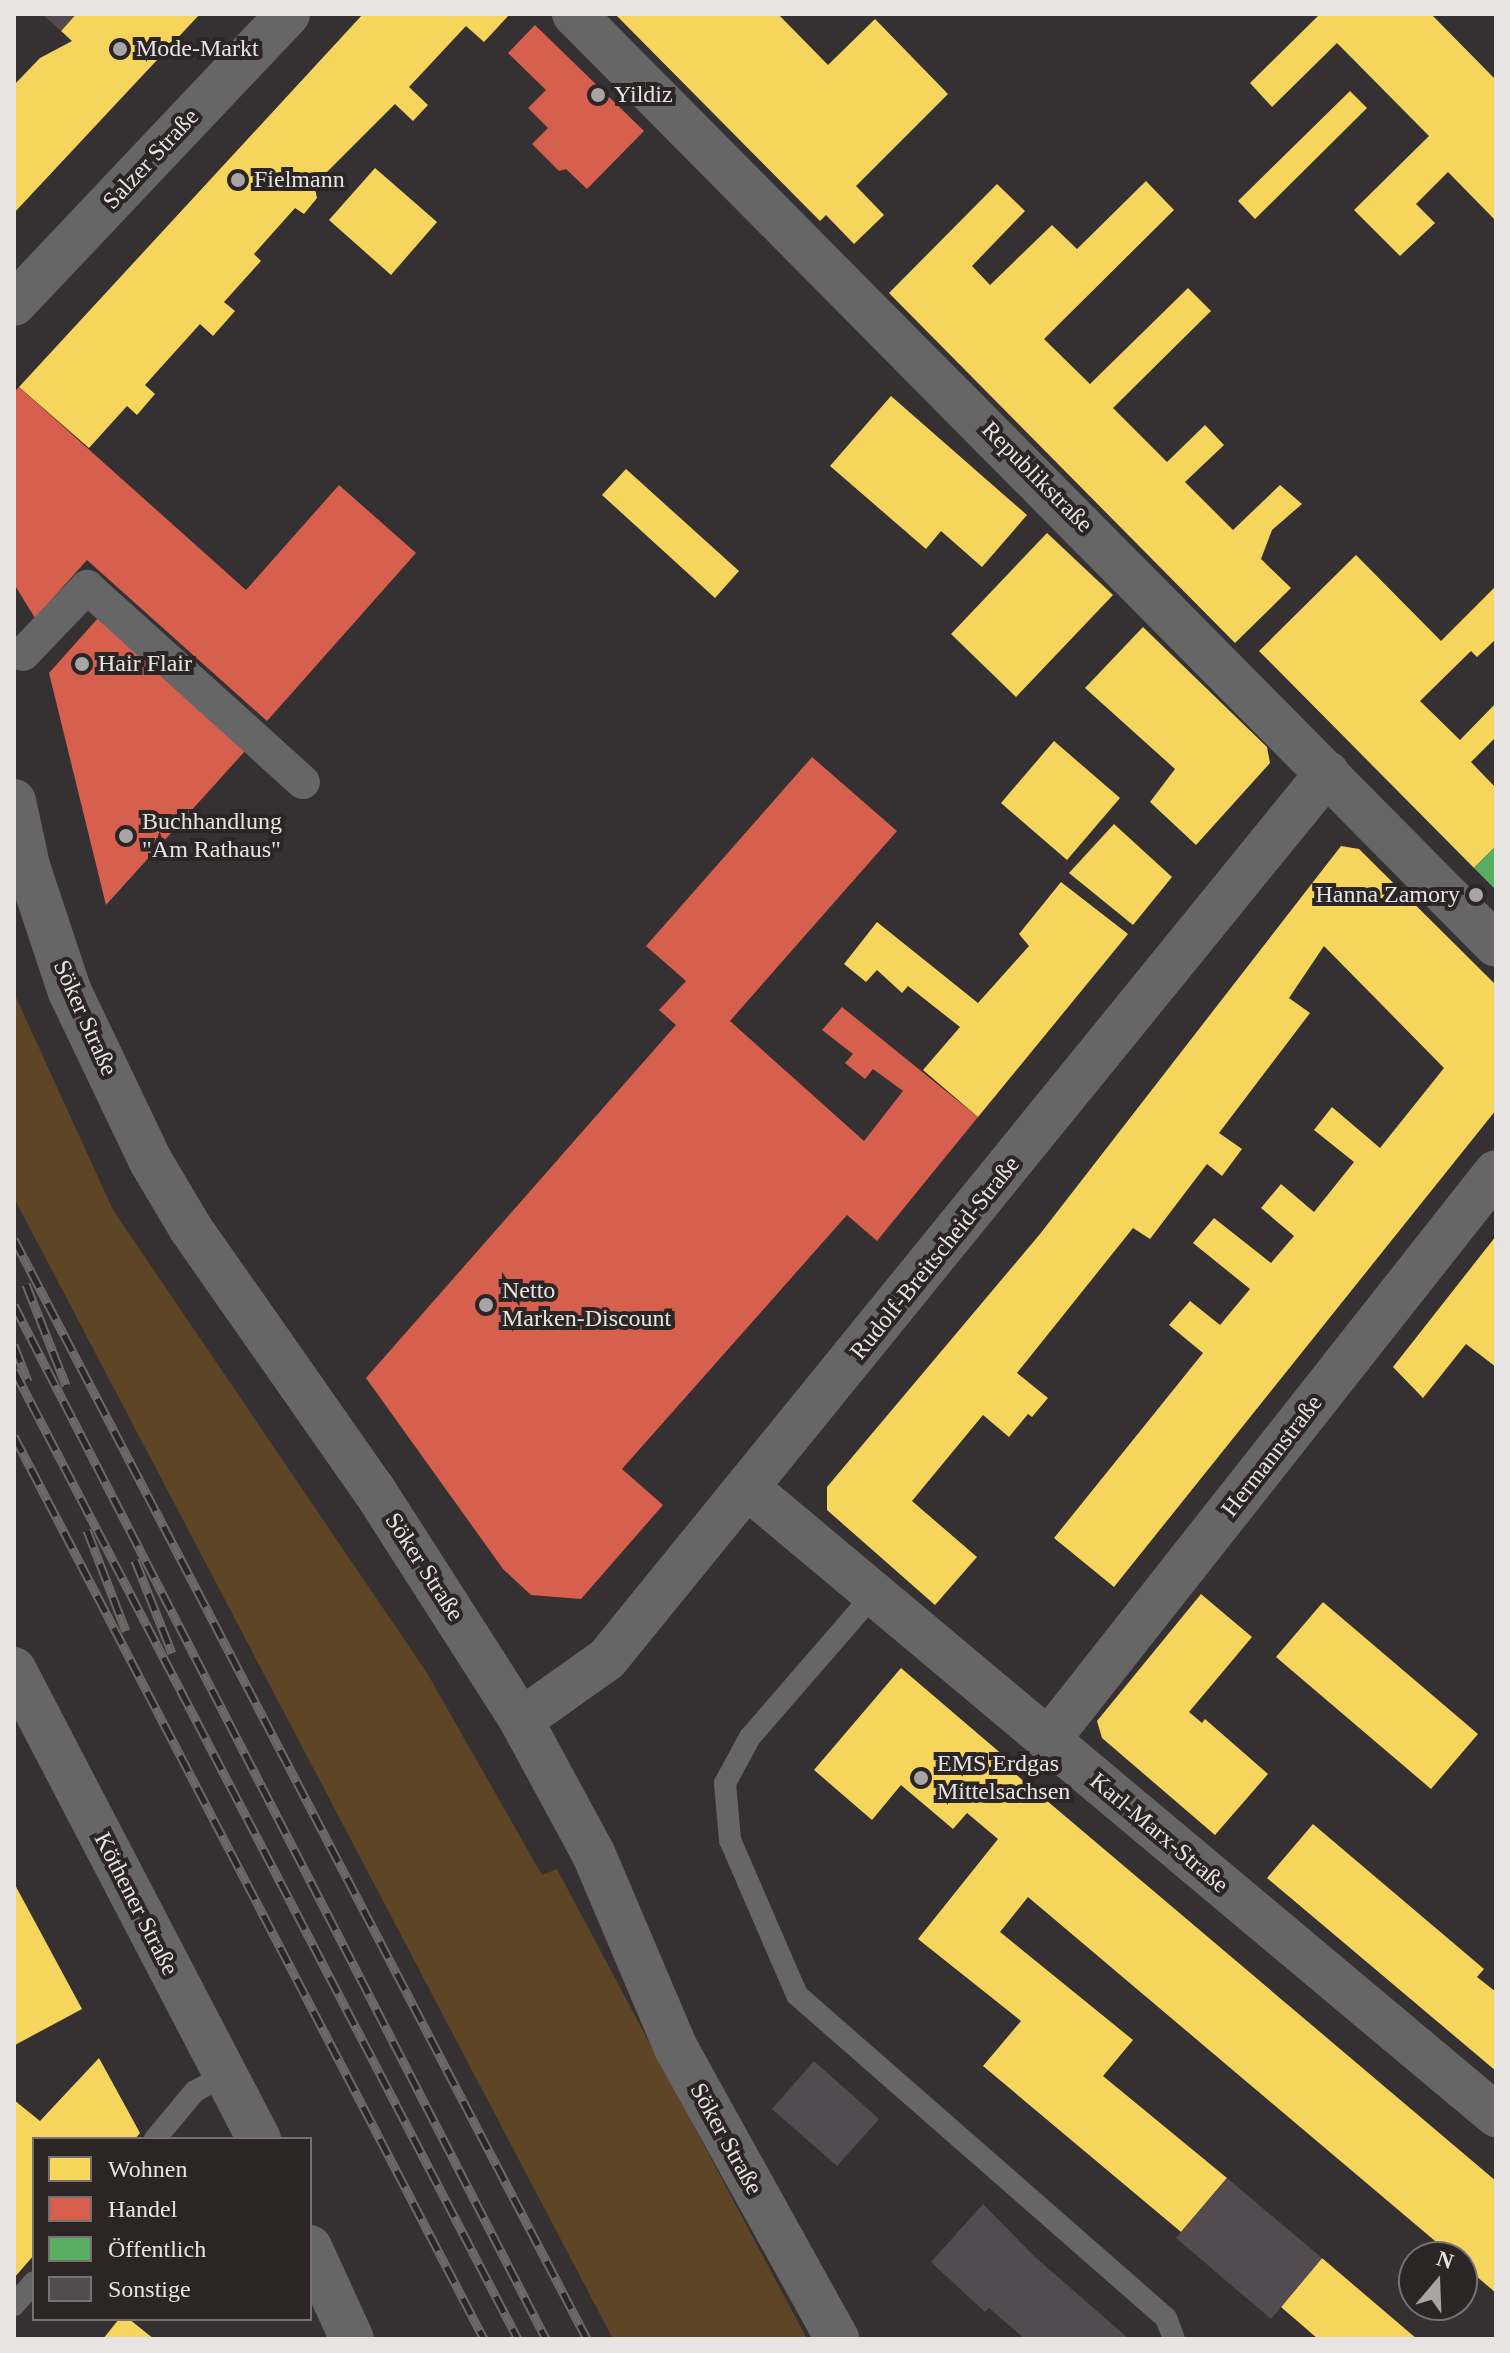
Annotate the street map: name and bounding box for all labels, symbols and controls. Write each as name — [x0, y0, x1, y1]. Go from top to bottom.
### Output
place label: Mode-Markt — [136, 35, 259, 63]
marker: Mode-Markt — [111, 40, 129, 58]
place label: Yildiz — [614, 81, 673, 109]
marker: Yildiz — [589, 86, 607, 104]
street label: Salzer Straße — [97, 103, 205, 215]
place label: Fielmann — [254, 166, 345, 194]
marker: Fielmann — [229, 171, 247, 189]
street label: Republikstraße — [975, 415, 1099, 539]
place label: Hair Flair — [98, 650, 192, 678]
marker: Hair Flair — [73, 655, 91, 673]
place label: Buchhandlung "Am Rathaus" — [142, 808, 282, 864]
marker: Buchhandlung "Am Rathaus" — [117, 827, 135, 845]
place label: Hanna Zamory — [1315, 881, 1460, 909]
marker: Hanna Zamory — [1467, 886, 1485, 904]
street label: Söker Straße — [47, 956, 123, 1080]
street label: Rudolf-Breitscheid-Straße — [844, 1151, 1026, 1365]
place label: Netto Marken-Discount — [502, 1277, 671, 1333]
marker: Netto Marken-Discount — [477, 1296, 495, 1314]
street label: Hermannstraße — [1216, 1389, 1328, 1523]
street label: Söker Straße — [378, 1507, 470, 1627]
place label: EMS Erdgas Mittelsachsen — [937, 1750, 1070, 1806]
street label: Karl-Marx-Straße — [1084, 1767, 1234, 1899]
marker: EMS Erdgas Mittelsachsen — [912, 1769, 930, 1787]
street label: Köthener Straße — [88, 1828, 184, 1980]
street label: Söker Straße — [684, 2078, 768, 2200]
legend — [32, 2137, 312, 2321]
text: Wohnen — [108, 2156, 187, 2182]
text: Handel — [108, 2196, 177, 2222]
text: Öffentlich — [108, 2236, 206, 2262]
north arrow — [1398, 2241, 1478, 2321]
text: N — [1434, 2245, 1457, 2274]
text: Sonstige — [108, 2276, 191, 2302]

